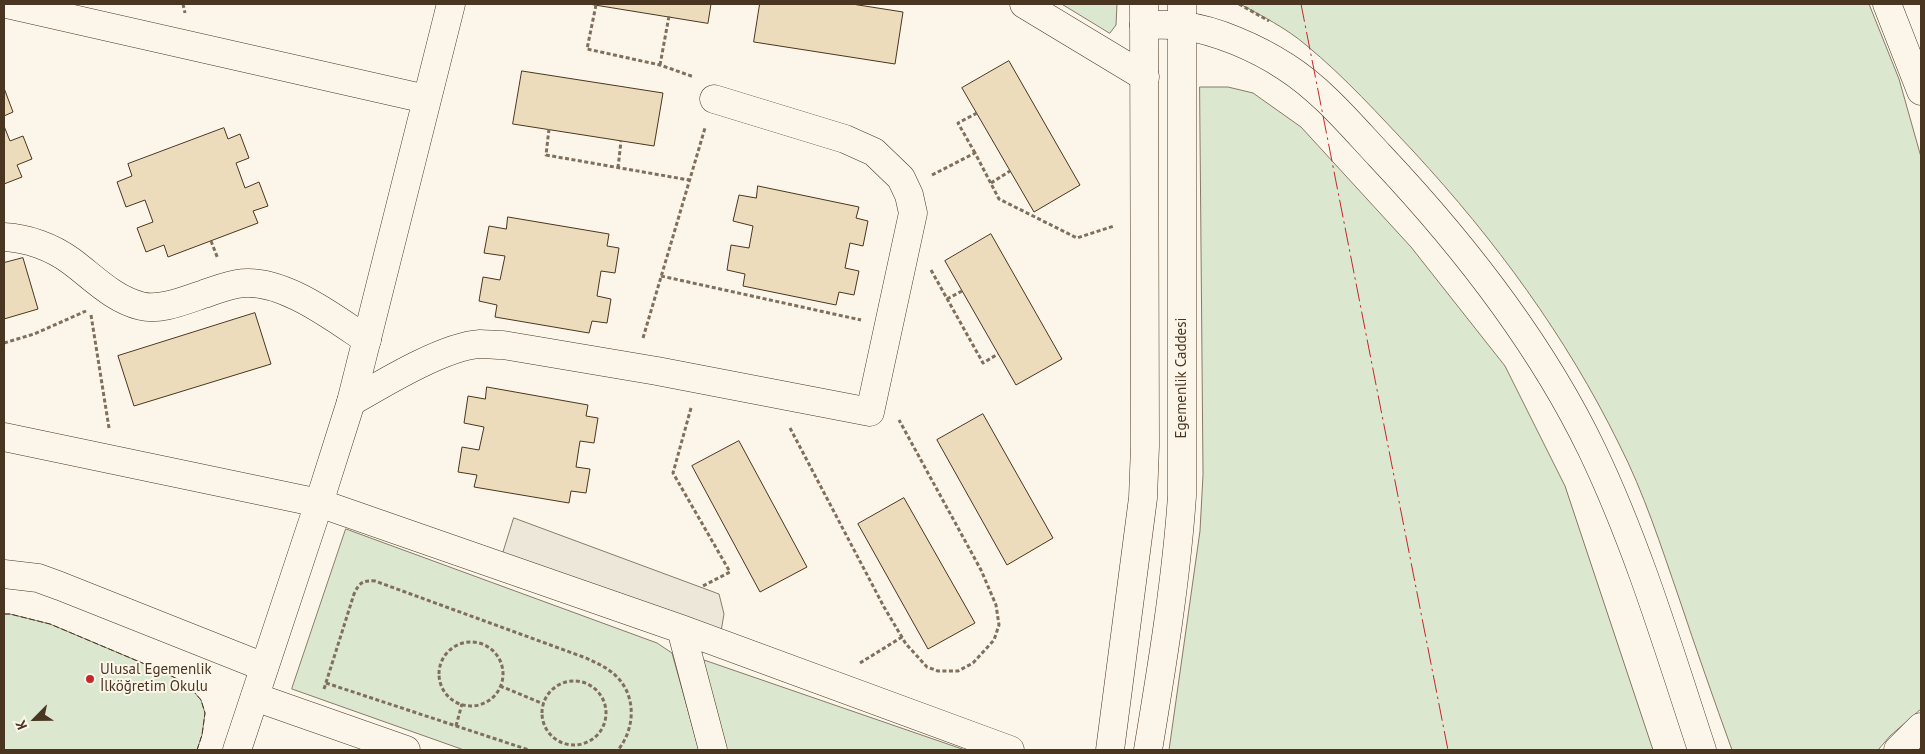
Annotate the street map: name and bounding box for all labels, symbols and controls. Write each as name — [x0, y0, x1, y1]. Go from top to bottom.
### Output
street label: Egemenlik Caddesi — [1173, 317, 1191, 439]
place label: Ulusal Egemenlik İlköğretim Okulu — [100, 661, 212, 696]
marker: Ulusal Egemenlik İlköğretim Okulu — [84, 673, 96, 685]
north arrow — [10, 694, 60, 744]
text: K — [11, 717, 31, 732]

